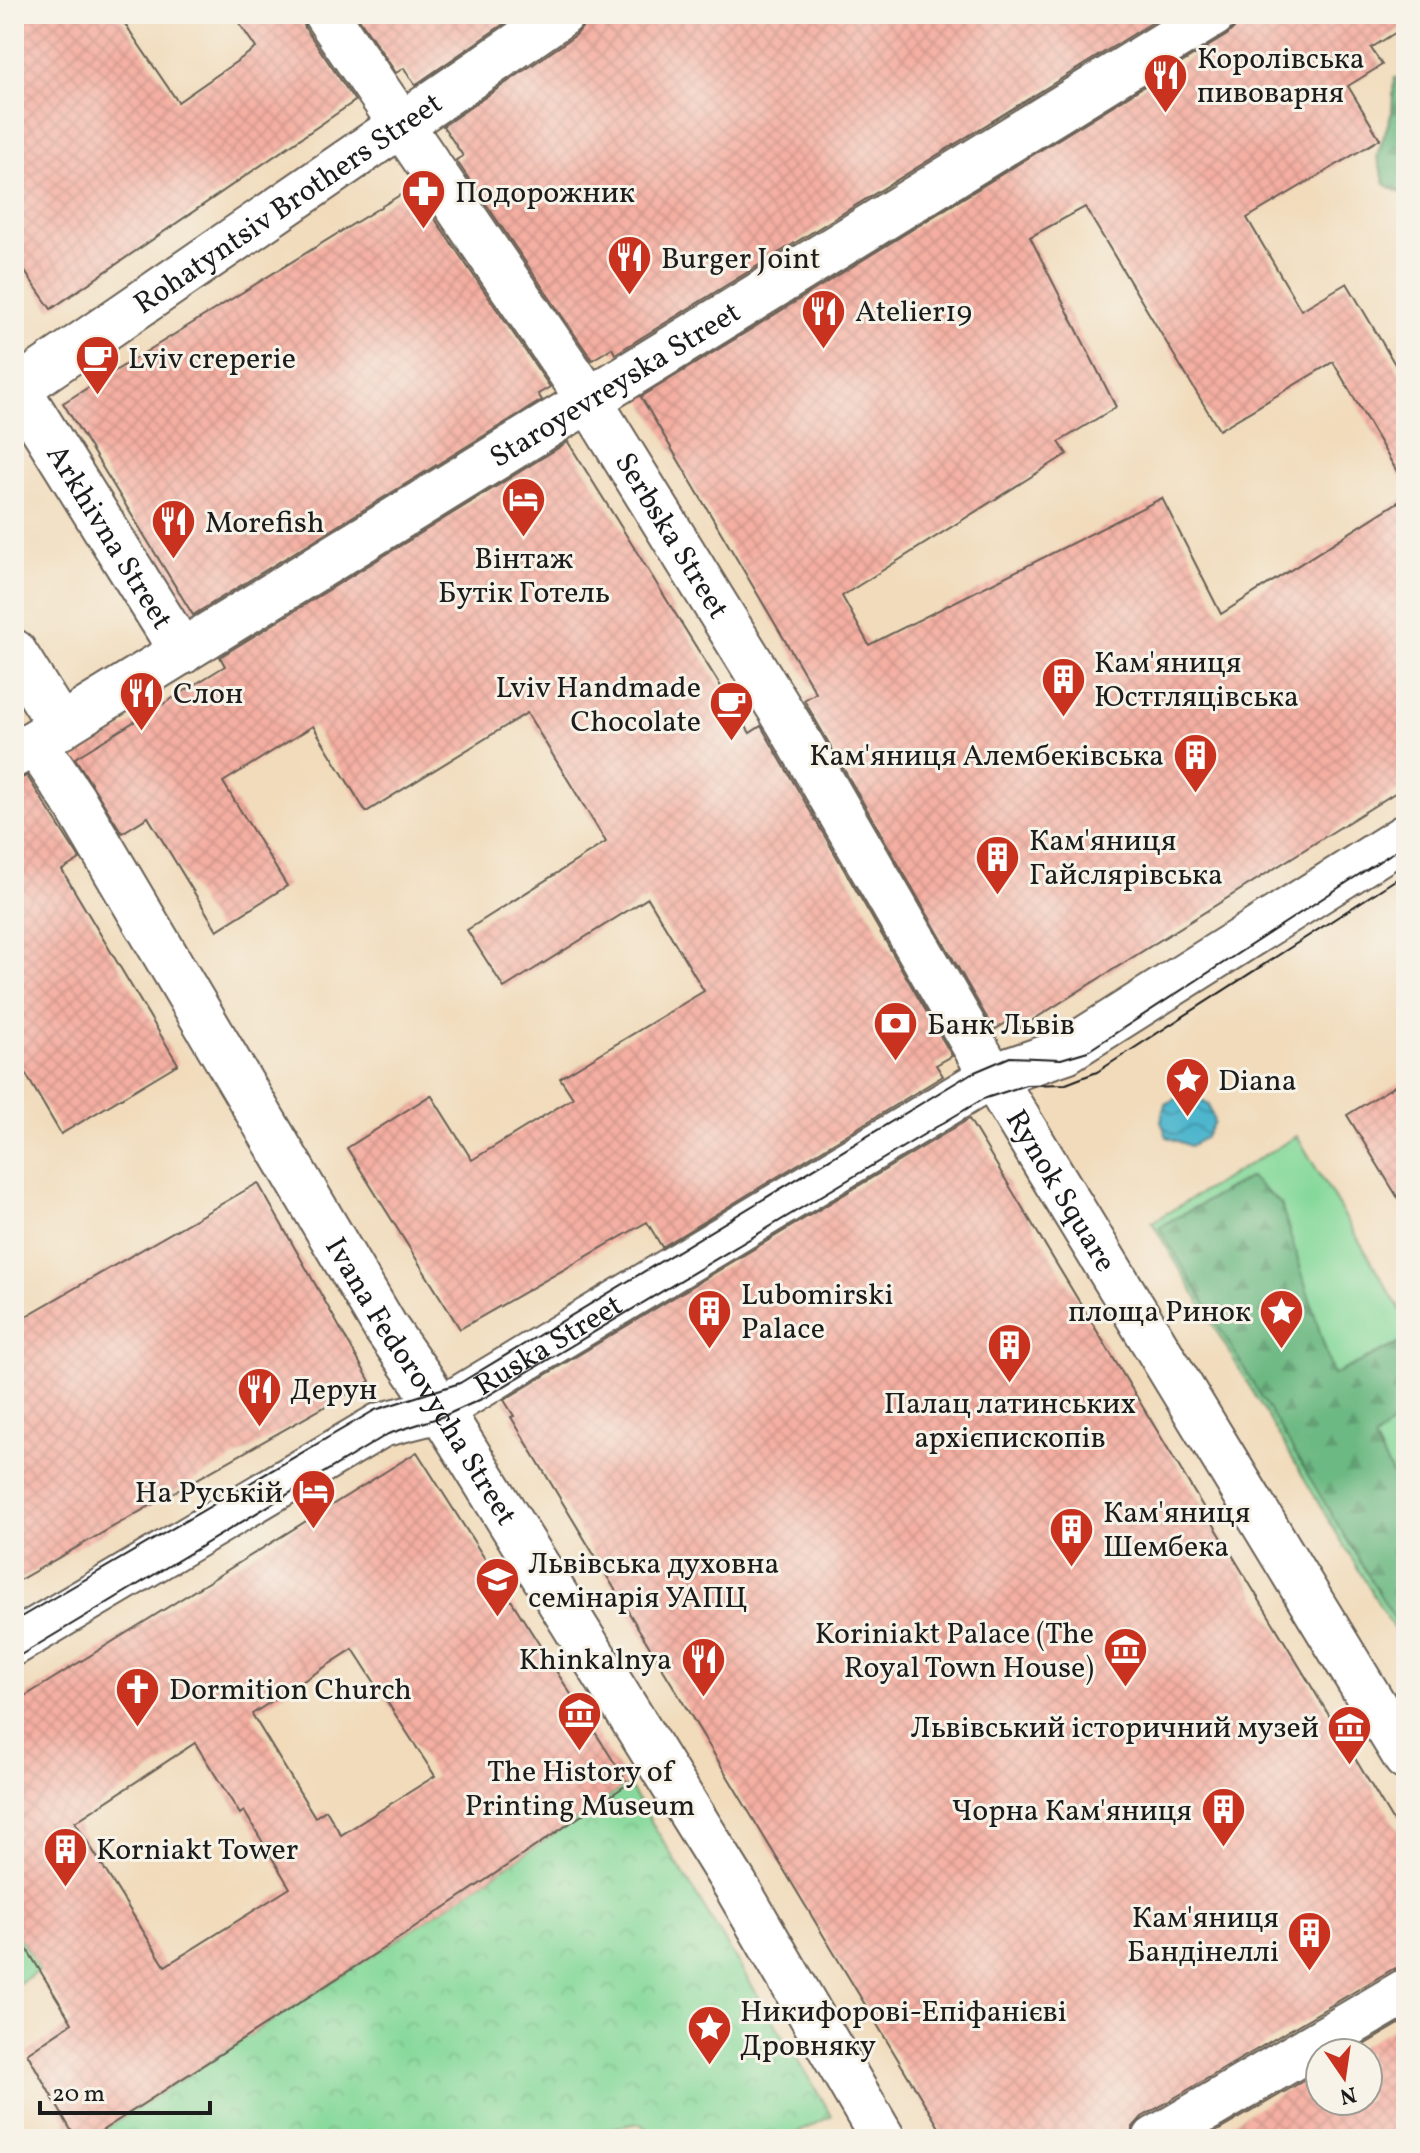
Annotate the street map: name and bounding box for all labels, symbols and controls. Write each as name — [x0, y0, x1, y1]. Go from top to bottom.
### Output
place label: Королівська пивоварня — [1197, 39, 1365, 115]
restaurant icon: Королівська пивоварня — [1142, 51, 1190, 114]
street label: Rohatyntsiv Brothers Street — [126, 83, 451, 326]
pharmacy icon: Подорожник — [400, 168, 448, 231]
place label: Подорожник — [455, 173, 635, 215]
restaurant icon: Burger Joint — [606, 234, 654, 297]
place label: Burger Joint — [661, 239, 821, 281]
restaurant icon: Atelier19 — [800, 287, 848, 350]
street label: Staroyevreyska Street — [482, 292, 749, 479]
place label: Atelier19 — [855, 292, 972, 334]
cafe icon: Lviv creperie — [73, 334, 121, 397]
place label: Lviv creperie — [128, 339, 296, 381]
street label: Arkhivna Street — [35, 437, 182, 638]
street label: Serbska Street — [603, 445, 738, 628]
hotel icon: Вінтаж Бутік Готель — [500, 476, 548, 539]
restaurant icon: Morefish — [150, 498, 198, 561]
place label: Morefish — [205, 503, 325, 545]
place label: Вінтаж Бутік Готель — [438, 539, 610, 615]
place label: Кам'яниця Юстгляцівська — [1094, 643, 1299, 719]
building icon: Кам'яниця Юстгляцівська — [1039, 655, 1087, 718]
place label: Lviv Handmade Chocolate — [496, 668, 701, 744]
restaurant icon: Слон — [118, 669, 166, 732]
place label: Слон — [173, 674, 243, 716]
cafe icon: Lviv Handmade Chocolate — [708, 680, 756, 743]
building icon: Кам'яниця Алембеківська — [1171, 731, 1219, 794]
place label: Кам'яниця Алембеківська — [809, 736, 1164, 778]
place label: Кам'яниця Гайслярівська — [1029, 821, 1223, 897]
building icon: Кам'яниця Гайслярівська — [974, 833, 1022, 896]
bank icon: Банк Львів — [872, 1000, 920, 1063]
place label: Банк Львів — [927, 1005, 1075, 1047]
place icon: Diana — [1163, 1056, 1211, 1119]
place label: Diana — [1218, 1061, 1297, 1103]
street label: Rynok Square — [994, 1102, 1125, 1281]
street label: Ivana Fedorovycha Street — [314, 1230, 526, 1534]
place label: Lubomirski Palace — [741, 1275, 893, 1351]
street label: Ruska Street — [467, 1285, 631, 1407]
building icon: Lubomirski Palace — [686, 1287, 734, 1350]
place icon: площа Ринок — [1258, 1287, 1306, 1350]
place label: площа Ринок — [1068, 1292, 1251, 1334]
building icon: Палац латинських архієпископів — [986, 1321, 1034, 1384]
restaurant icon: Дерун — [235, 1365, 283, 1428]
place label: Дерун — [290, 1370, 377, 1412]
place label: Палац латинських архієпископів — [884, 1384, 1136, 1460]
hotel icon: На Руській — [290, 1468, 338, 1531]
place label: На Руській — [135, 1473, 283, 1515]
place label: Кам'яниця Шембека — [1103, 1493, 1250, 1569]
building icon: Кам'яниця Шембека — [1048, 1505, 1096, 1568]
place label: Львівська духовна семінарія УАПЦ — [528, 1544, 780, 1620]
school or university icon: Львівська духовна семінарія УАПЦ — [473, 1556, 521, 1619]
place label: Koriniakt Palace (The Royal Town House) — [815, 1614, 1094, 1690]
museum icon: Koriniakt Palace (The Royal Town House) — [1101, 1626, 1149, 1689]
restaurant icon: Khinkalnya — [679, 1635, 727, 1698]
place label: Khinkalnya — [519, 1640, 672, 1682]
church icon: Dormition Church — [114, 1665, 162, 1728]
place label: Dormition Church — [169, 1670, 412, 1712]
museum icon: The History of Printing Museum — [556, 1689, 604, 1752]
museum icon: Львівський історичний музей — [1326, 1703, 1374, 1766]
place label: Львівський історичний музей — [911, 1708, 1319, 1750]
place label: The History of Printing Museum — [465, 1752, 695, 1828]
building icon: Чорна Кам'яниця — [1199, 1786, 1247, 1849]
place label: Чорна Кам'яниця — [951, 1791, 1192, 1833]
building icon: Korniakt Tower — [41, 1825, 89, 1888]
place label: Korniakt Tower — [96, 1830, 298, 1872]
place label: Кам'яниця Бандінеллі — [1127, 1898, 1279, 1974]
building icon: Кам'яниця Бандінеллі — [1286, 1910, 1334, 1973]
place label: Никифорові-Епіфанієві Дровняку — [740, 1992, 1067, 2068]
place icon: Никифорові-Епіфанієві Дровняку — [685, 2004, 733, 2067]
north arrow — [1304, 2037, 1384, 2117]
scale bar — [40, 2065, 210, 2115]
text: N — [1337, 2077, 1359, 2111]
text: 20 m — [52, 2078, 105, 2112]

